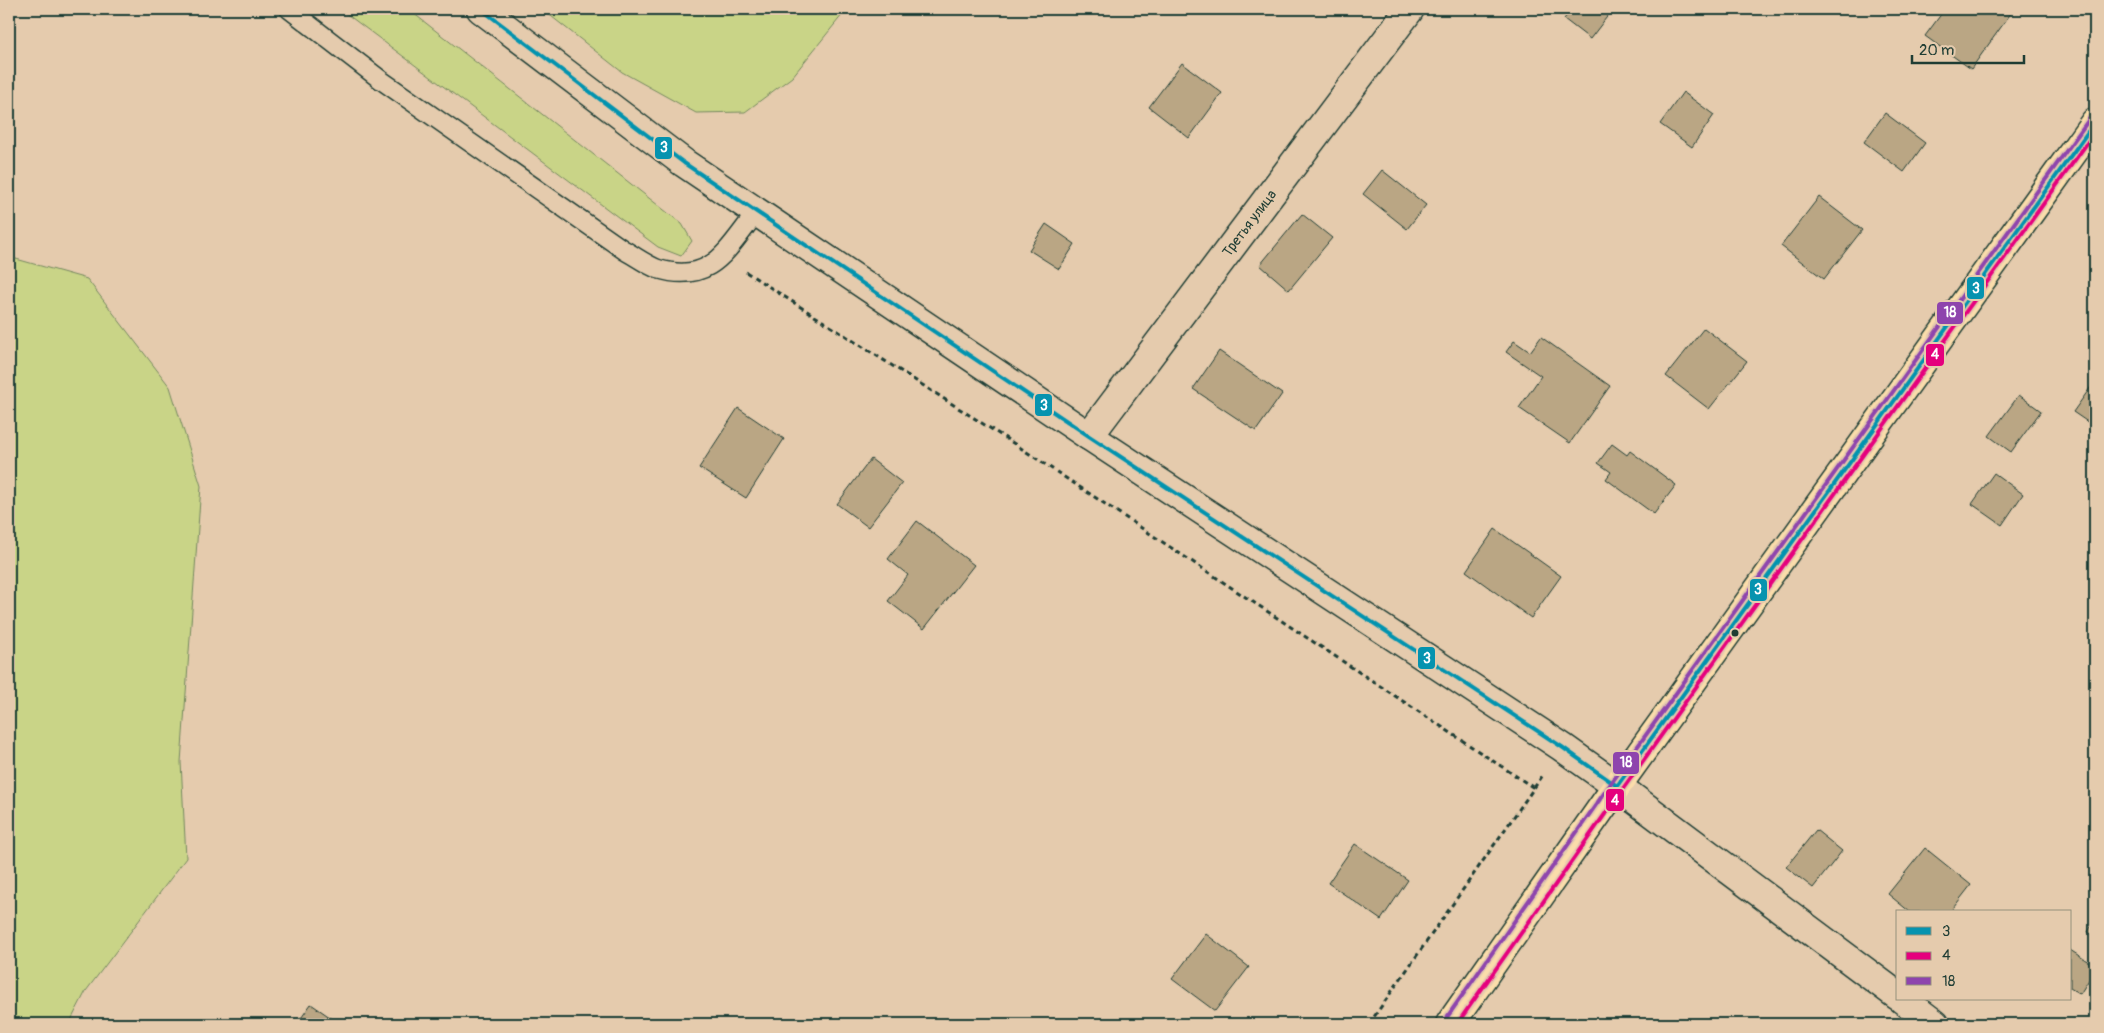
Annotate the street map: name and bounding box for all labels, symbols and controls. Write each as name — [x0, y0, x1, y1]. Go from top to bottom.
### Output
scale bar — [1912, 32, 2024, 64]
text: 20 m — [1919, 41, 1954, 60]
line badge: 3 — [654, 136, 673, 160]
text: 3 — [660, 139, 668, 156]
street label: Третья улица — [1219, 187, 1280, 260]
line badge: 3 — [1966, 276, 1985, 300]
text: 3 — [1972, 280, 1980, 297]
line badge: 18 — [1936, 301, 1964, 325]
text: 18 — [1944, 304, 1956, 321]
line badge: 4 — [1925, 343, 1945, 367]
text: 4 — [1931, 346, 1940, 363]
line badge: 3 — [1034, 393, 1053, 417]
text: 3 — [1040, 397, 1048, 414]
line badge: 3 — [1749, 578, 1768, 602]
text: 3 — [1754, 581, 1762, 598]
unlabelled marker — [1730, 628, 1740, 638]
line badge: 3 — [1417, 646, 1436, 670]
text: 3 — [1423, 650, 1431, 667]
line badge: 18 — [1612, 751, 1640, 775]
text: 18 — [1620, 754, 1632, 771]
line badge: 4 — [1605, 788, 1625, 812]
text: 4 — [1611, 792, 1620, 809]
legend — [1896, 910, 2072, 1000]
text: 3 — [1942, 922, 1950, 941]
text: 4 — [1942, 946, 1951, 965]
text: 18 — [1942, 972, 1956, 991]

